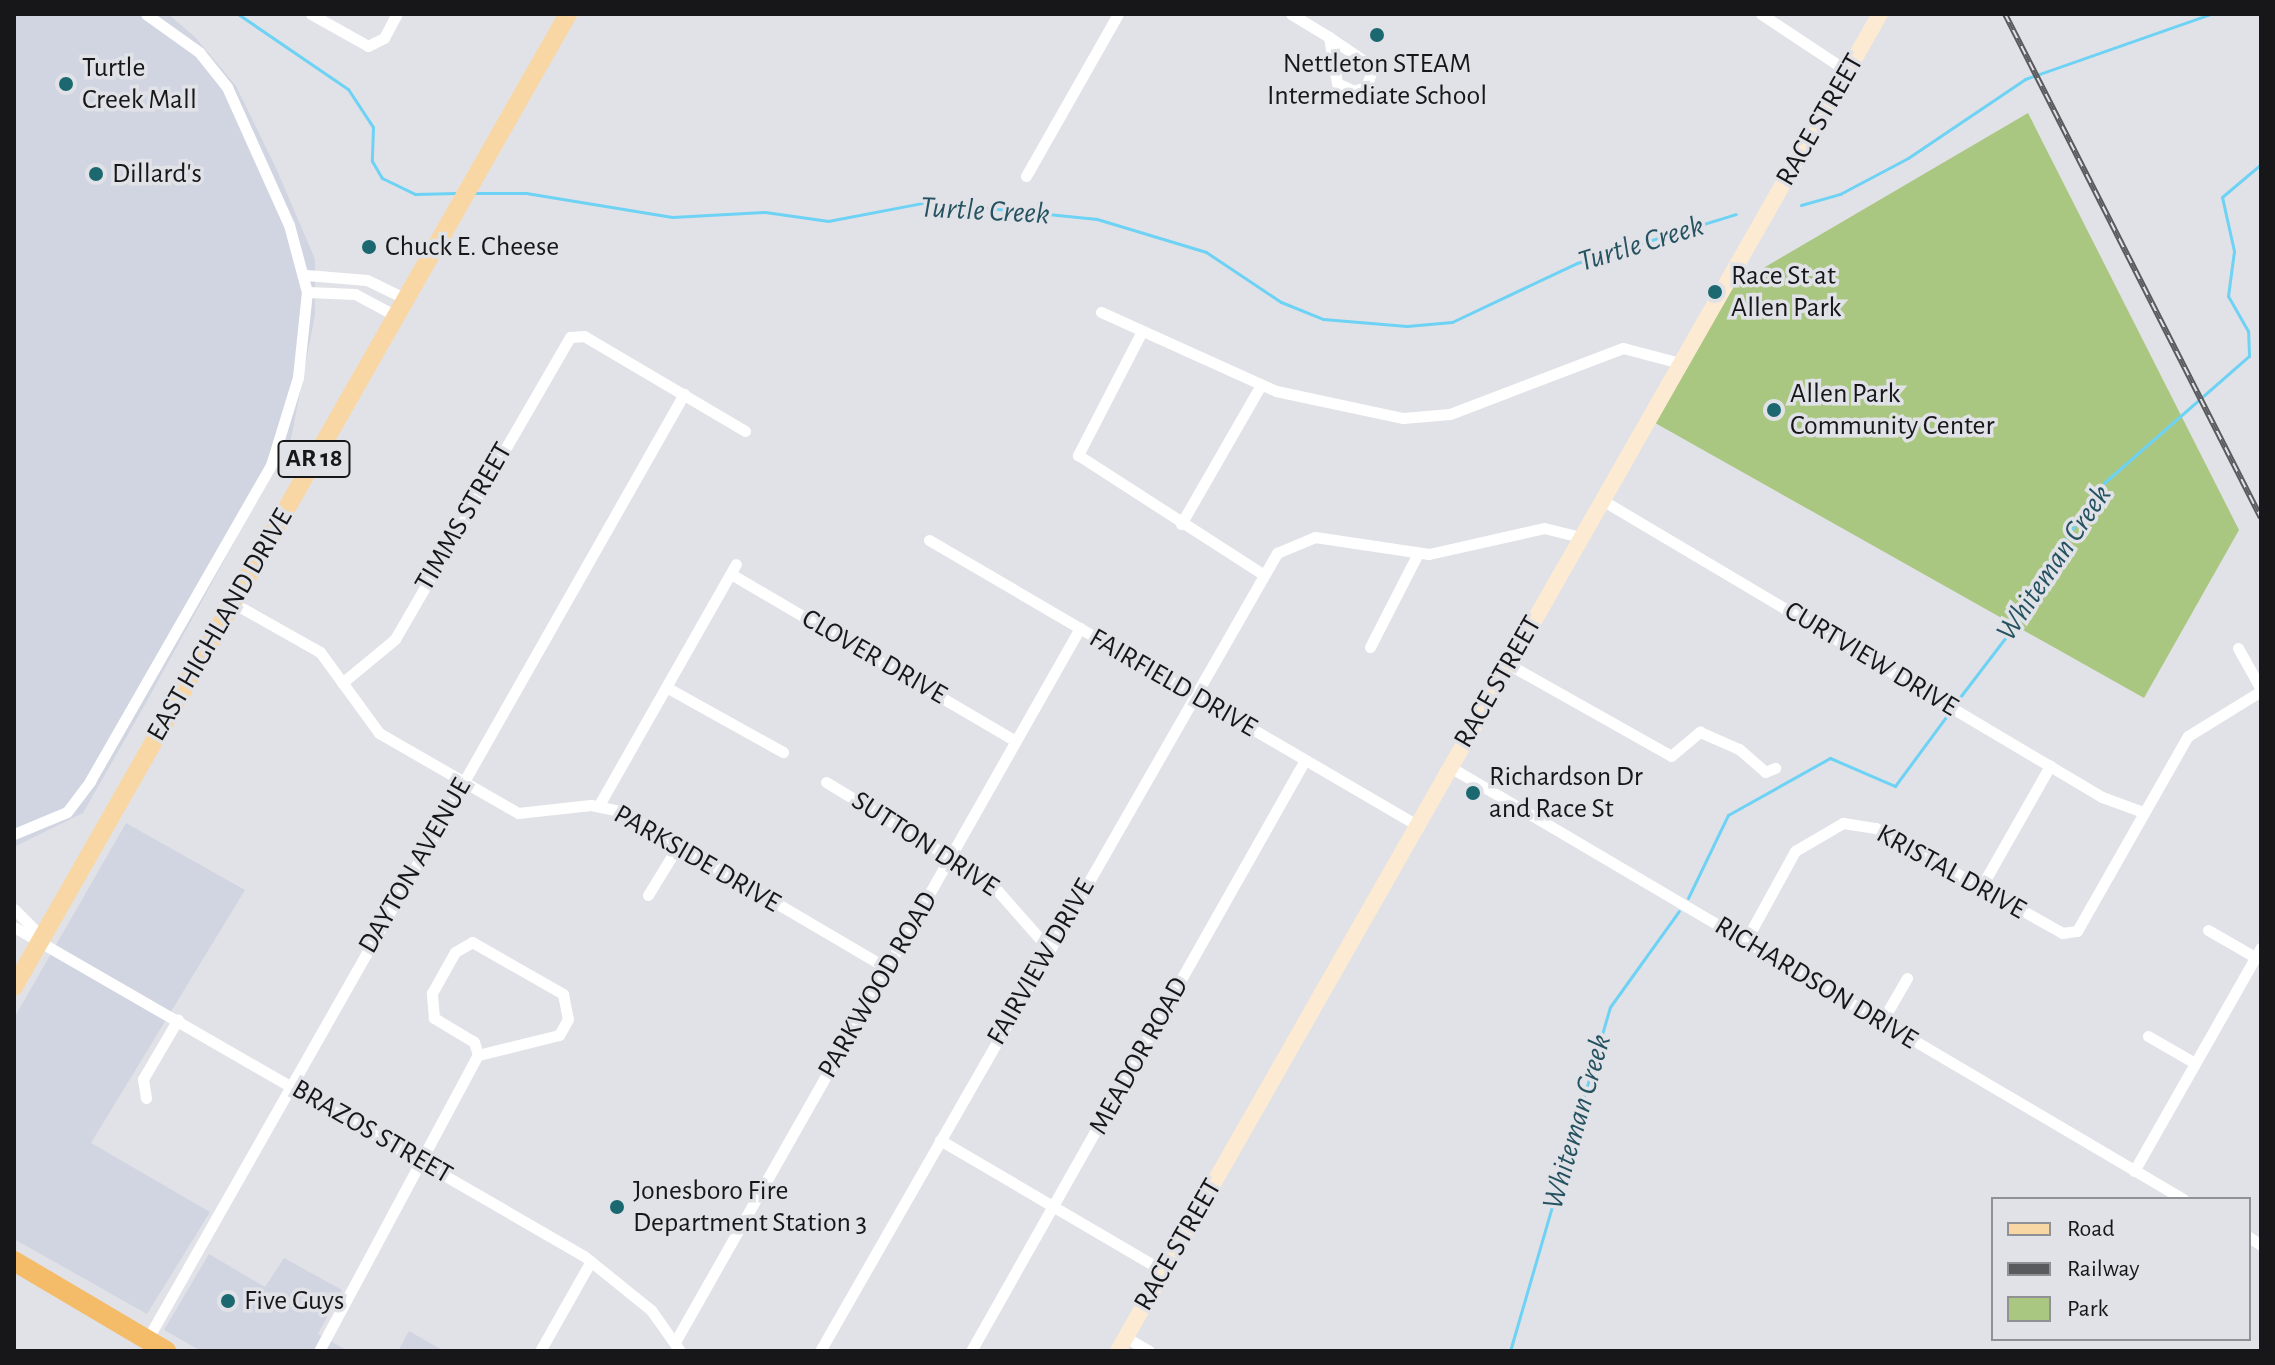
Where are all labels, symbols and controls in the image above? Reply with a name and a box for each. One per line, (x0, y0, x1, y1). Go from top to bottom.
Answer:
marker: Nettleton STEAM Intermediate School (1368, 26, 1386, 44)
place label: Nettleton STEAM Intermediate School (1267, 47, 1487, 113)
street label: RACE STREET (1769, 48, 1871, 192)
place label: Turtle Creek Mall (82, 51, 197, 117)
marker: Turtle Creek Mall (57, 75, 75, 93)
place label: Dillard's (112, 157, 202, 191)
marker: Dillard's (87, 165, 105, 183)
water label: Turtle Creek (919, 190, 1051, 232)
water label: Turtle Creek (1574, 208, 1708, 280)
place label: Chuck E. Cheese (385, 230, 559, 264)
marker: Chuck E. Cheese (360, 238, 378, 256)
place label: Race St at Allen Park (1731, 259, 1841, 325)
marker: Race St at Allen Park (1706, 283, 1724, 301)
place label: Allen Park Community Center (1790, 377, 1995, 443)
marker: Allen Park Community Center (1765, 401, 1783, 419)
road number: AR 18 (276, 437, 352, 481)
street label: TIMMS STREET (408, 437, 520, 597)
water label: Whiteman Creek (1989, 478, 2119, 648)
street label: EAST HIGHLAND DRIVE (140, 503, 300, 747)
street label: CURTVIEW DRIVE (1778, 594, 1964, 724)
street label: CLOVER DRIVE (795, 602, 953, 712)
street label: RACE STREET (1447, 610, 1549, 754)
street label: FAIRFIELD DRIVE (1083, 621, 1263, 745)
place label: Richardson Dr and Race St (1489, 760, 1643, 826)
street label: DAYTON AVENUE (351, 773, 479, 959)
street label: SUTTON DRIVE (845, 784, 1005, 904)
marker: Richardson Dr and Race St (1464, 784, 1482, 802)
street label: PARKSIDE DRIVE (608, 798, 786, 920)
street label: KRISTAL DRIVE (1870, 817, 2032, 927)
street label: FAIRVIEW DRIVE (980, 873, 1102, 1051)
street label: PARKWOOD ROAD (811, 886, 945, 1084)
street label: RICHARDSON DRIVE (1708, 909, 1924, 1057)
street label: MEADOR ROAD (1082, 971, 1196, 1141)
water label: Whiteman Creek (1535, 1030, 1619, 1214)
street label: BRAZOS STREET (286, 1072, 458, 1192)
street label: RACE STREET (1127, 1173, 1229, 1317)
place label: Jonesboro Fire Department Station 3 (633, 1174, 867, 1240)
legend (1991, 1197, 2251, 1341)
marker: Jonesboro Fire Department Station 3 (608, 1198, 626, 1216)
text: Road (2067, 1217, 2115, 1241)
text: Railway (2067, 1257, 2139, 1281)
place label: Five Guys (244, 1284, 344, 1318)
marker: Five Guys (219, 1292, 237, 1310)
text: Park (2067, 1297, 2108, 1321)

